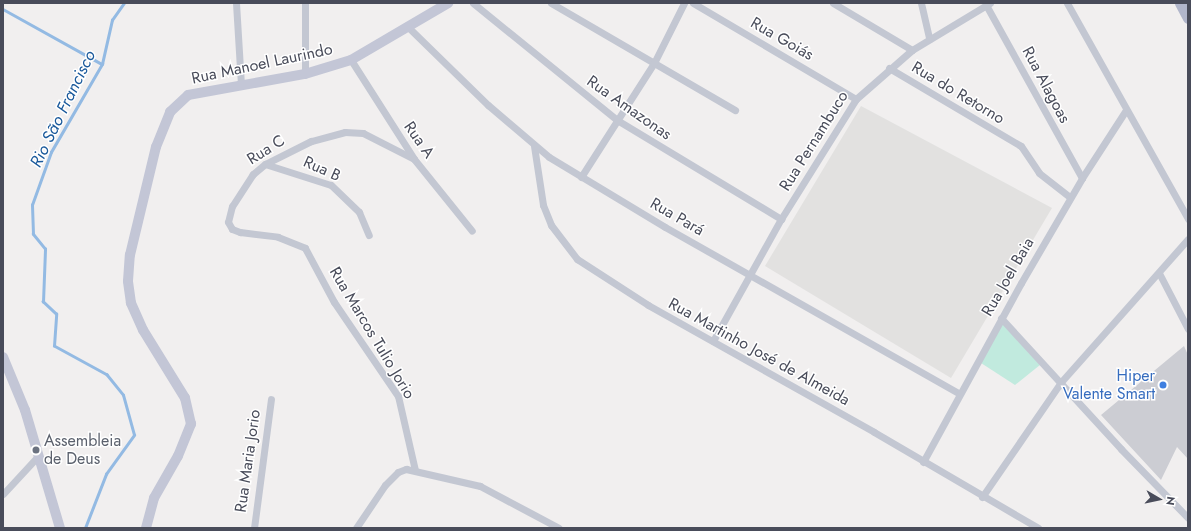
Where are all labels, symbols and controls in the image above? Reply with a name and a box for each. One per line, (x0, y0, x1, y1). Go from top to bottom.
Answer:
street label: Rua Goiás (747, 13, 817, 65)
street label: Rua Manoel Laurindo (190, 40, 334, 88)
street label: Rua Alagoas (1018, 44, 1074, 126)
water label: Rio São Francisco (26, 47, 100, 171)
street label: Rua do Retorno (908, 58, 1008, 128)
street label: Rua Amazonas (583, 72, 675, 144)
street label: Rua Pernambuco (776, 87, 852, 195)
street label: Rua A (400, 118, 438, 162)
street label: Rua C (244, 131, 288, 169)
street label: Rua B (300, 152, 344, 186)
street label: Rua Pará (647, 194, 707, 240)
street label: Rua Joel Baia (978, 234, 1038, 320)
street label: Rua Marcos Tulio Jorio (325, 264, 419, 402)
street label: Rua Martinho José de Almeida (665, 294, 853, 410)
place label: Hiper Valente Smart (1063, 366, 1155, 404)
marker: Hiper Valente Smart (1158, 380, 1168, 390)
street label: Rua Maria Jorio (231, 408, 265, 514)
place label: Assembleia de Deus (44, 431, 121, 469)
marker: Assembleia de Deus (31, 445, 41, 455)
north arrow (1139, 479, 1179, 519)
text: N (1162, 495, 1179, 506)

